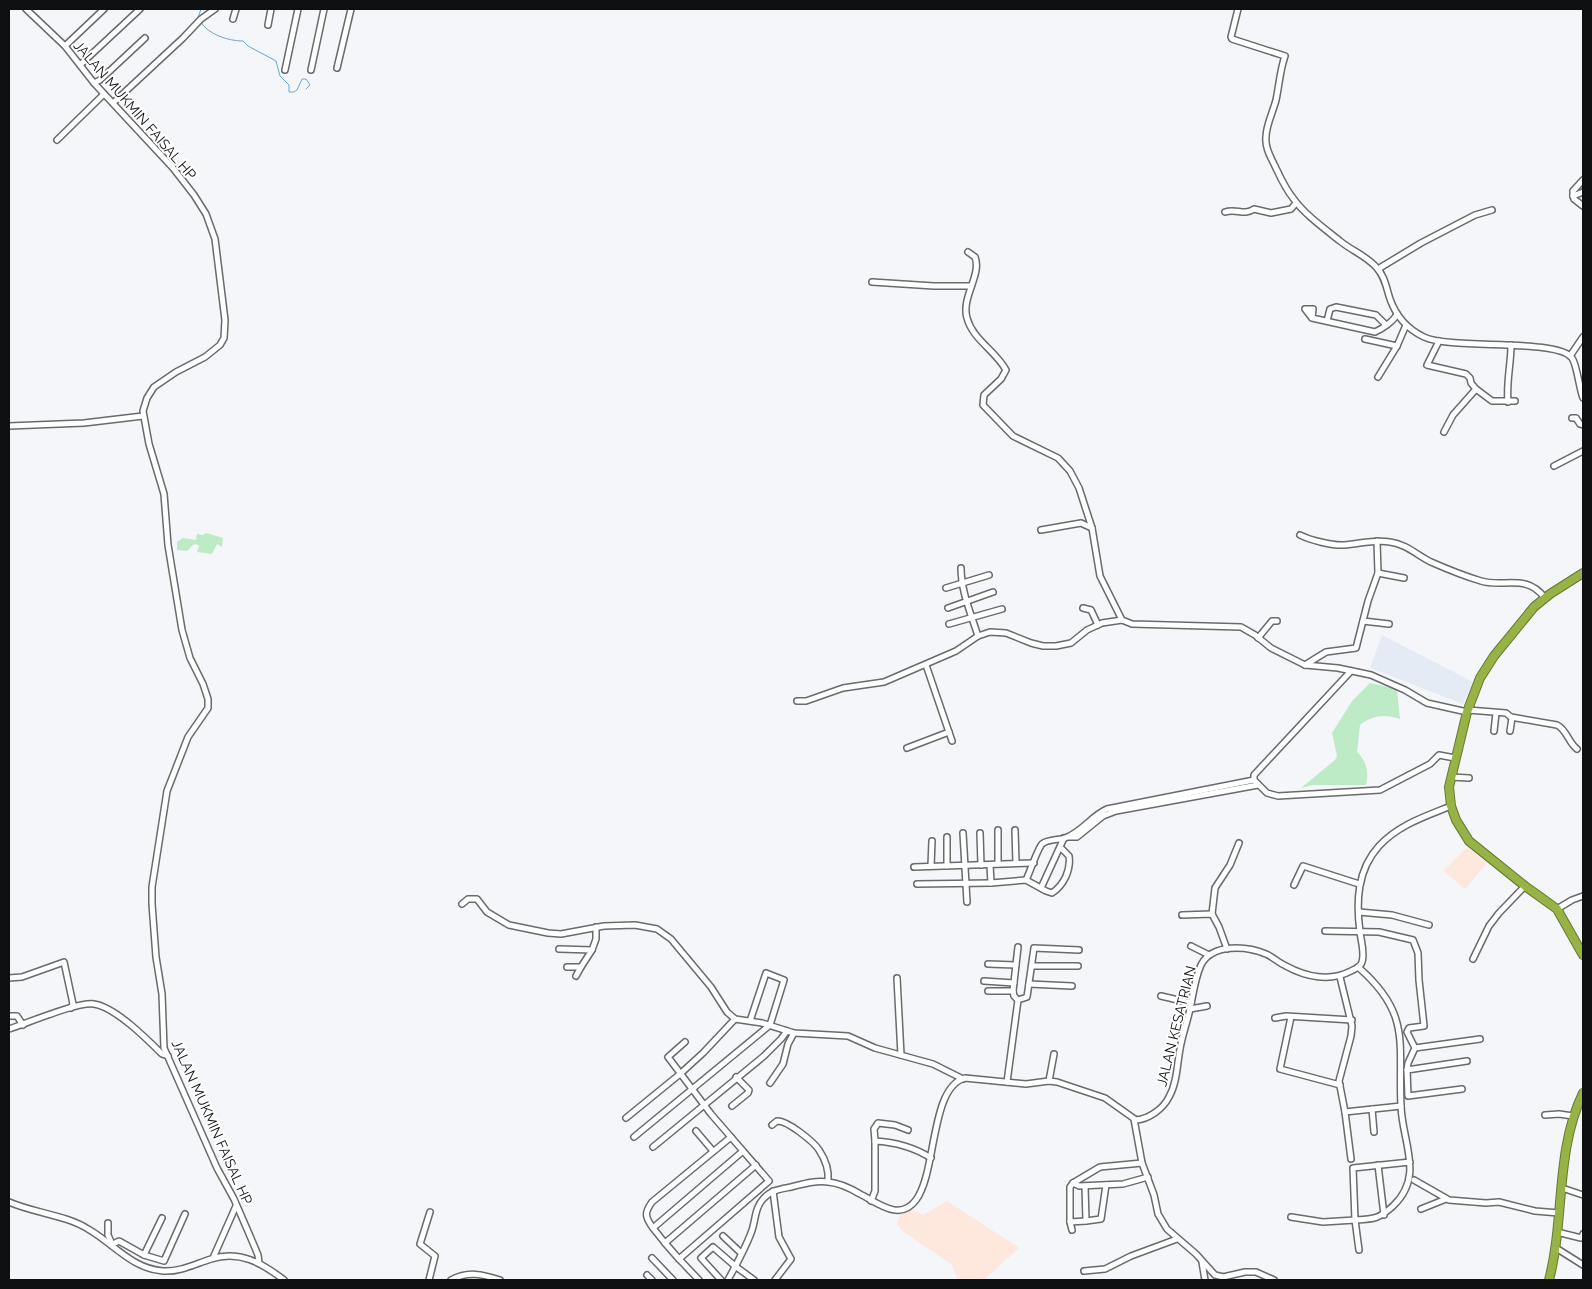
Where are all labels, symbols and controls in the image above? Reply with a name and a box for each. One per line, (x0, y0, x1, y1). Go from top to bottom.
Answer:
street label: JALAN MUKMIN FAISAL HP (70, 37, 200, 183)
street label: JALAN KESATRIAN (1153, 964, 1199, 1088)
street label: JALAN MUKMIN FAISAL HP (168, 1037, 256, 1207)

